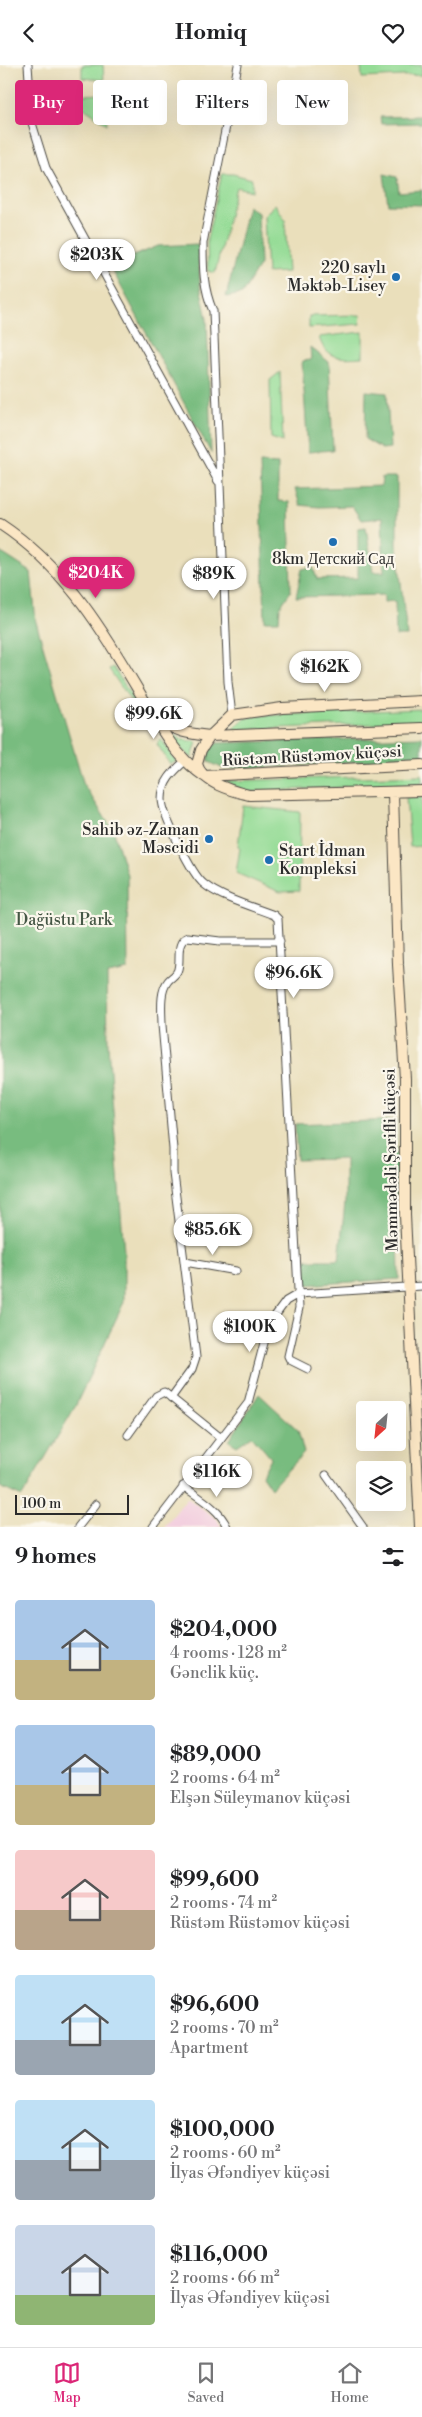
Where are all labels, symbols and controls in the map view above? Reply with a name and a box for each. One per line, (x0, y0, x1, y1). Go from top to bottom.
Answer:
icon: back (15, 19, 43, 47)
text: Homiq (175, 19, 247, 46)
icon: heart (379, 19, 407, 47)
chip: Buy (15, 80, 83, 125)
chip: Rent (93, 80, 167, 125)
chip: Filters (177, 80, 267, 125)
chip: New (277, 80, 348, 125)
pin: $203K (62, 239, 132, 281)
text: $203K (70, 245, 124, 265)
place label: 220 saylı Məktəb-Lisey (287, 258, 386, 296)
marker: 220 saylı Məktəb-Lisey (390, 271, 402, 283)
marker: 8km Детский Сад (327, 536, 339, 548)
place label: 8km Детский Сад (272, 549, 394, 569)
pin: $204K (61, 557, 131, 599)
pin: $89K (184, 557, 244, 600)
text: $204K (69, 563, 123, 583)
text: $89K (193, 564, 235, 584)
pin: $162K (290, 651, 360, 693)
text: $162K (300, 657, 350, 677)
pin: $99.6K (113, 697, 195, 740)
text: $99.6K (125, 704, 183, 724)
street label: Rüstəm Rüstəmov küçəsi (222, 741, 402, 771)
place label: Sahib əz-Zaman Məscidi (82, 820, 199, 858)
marker: Sahib əz-Zaman Məscidi (203, 833, 215, 845)
place label: Start İdman Kompleksi (279, 839, 366, 879)
marker: Start İdman Kompleksi (263, 854, 275, 866)
park label: Dağüstu Park (16, 910, 114, 930)
pin: $96.6K (253, 957, 335, 999)
text: $96.6K (265, 963, 323, 983)
street label: Məmmədəli Şərifli küçəsi (379, 1068, 403, 1252)
pin: $85.6K (172, 1213, 254, 1256)
text: $85.6K (184, 1220, 242, 1240)
pin: $100K (215, 1311, 285, 1353)
text: $100K (224, 1317, 276, 1337)
north arrow (356, 1401, 406, 1451)
map controls (356, 1401, 406, 1511)
pin: $116K (182, 1455, 252, 1498)
button: layers (356, 1461, 406, 1511)
text: $116K (193, 1462, 241, 1482)
scale bar (15, 1492, 129, 1515)
text: 100 m (22, 1495, 61, 1513)
icon: filters (379, 1543, 407, 1571)
text: 9 homes (15, 1544, 96, 1570)
text: $204,000 (170, 1617, 277, 1643)
icon: home (55, 1620, 115, 1680)
text: 4 rooms · 128 m² (170, 1643, 287, 1663)
text: Gənclik küç. (170, 1663, 259, 1683)
text: $89,000 (170, 1742, 261, 1768)
icon: home (55, 1745, 115, 1805)
text: 2 rooms · 64 m² (170, 1768, 280, 1788)
text: Elşən Süleymanov küçəsi (170, 1788, 351, 1808)
text: $99,600 (170, 1867, 259, 1893)
icon: home (55, 1870, 115, 1930)
text: 2 rooms · 74 m² (170, 1893, 277, 1913)
text: Rüstəm Rüstəmov küçəsi (170, 1913, 350, 1933)
text: $96,600 (170, 1992, 259, 2018)
icon: home (55, 1995, 115, 2055)
text: 2 rooms · 70 m² (170, 2018, 279, 2038)
text: Apartment (170, 2038, 249, 2058)
text: $100,000 (170, 2117, 275, 2143)
icon: home (55, 2120, 115, 2180)
text: 2 rooms · 60 m² (170, 2143, 281, 2163)
text: İlyas Əfəndiyev küçəsi (170, 2163, 330, 2183)
text: $116,000 (170, 2242, 268, 2268)
icon: home (55, 2245, 115, 2305)
text: 2 rooms · 66 m² (170, 2268, 280, 2288)
text: İlyas Əfəndiyev küçəsi (170, 2288, 330, 2308)
tab: Map (53, 2359, 81, 2407)
tab: Saved (187, 2359, 224, 2407)
tab: Home (330, 2359, 369, 2407)

